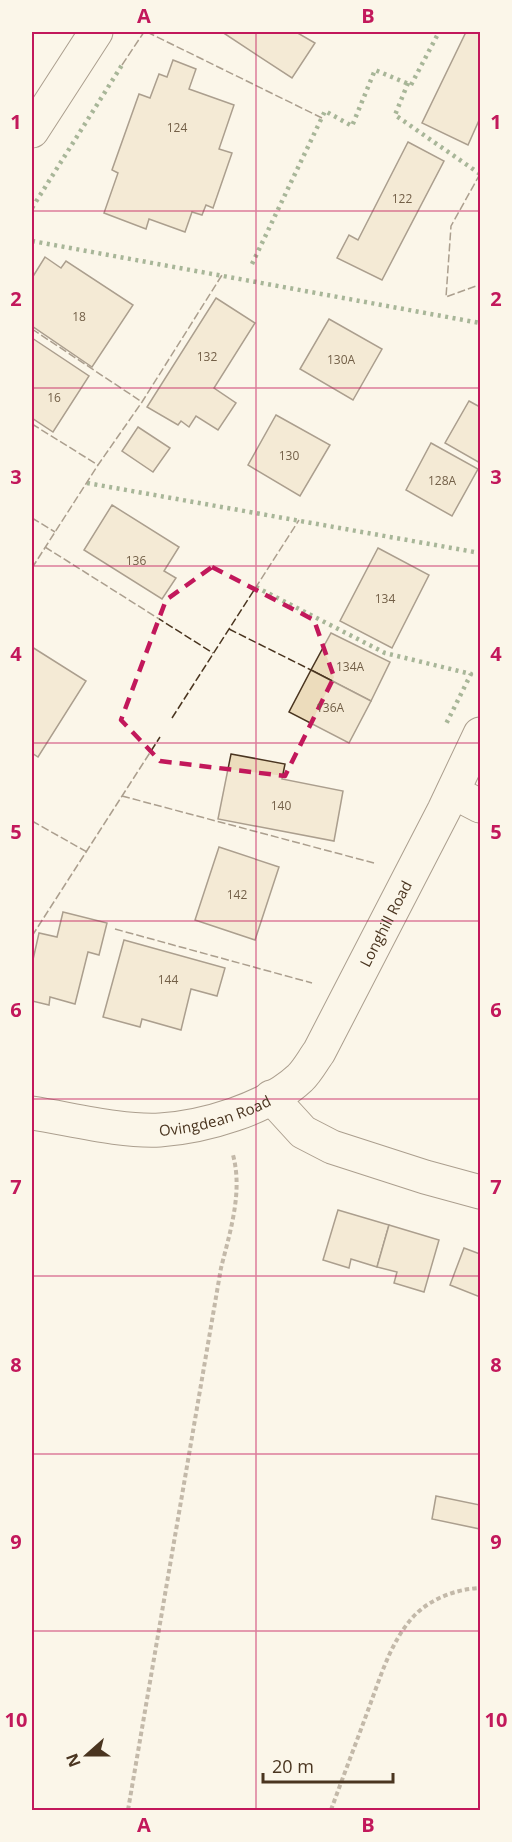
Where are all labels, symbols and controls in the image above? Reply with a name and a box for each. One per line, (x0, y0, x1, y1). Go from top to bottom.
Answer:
text: A (137, 2, 151, 29)
text: B (361, 2, 375, 29)
text: 1 (10, 108, 22, 135)
text: 1 (490, 108, 502, 135)
house number: 124 (167, 119, 187, 136)
house number: 122 (392, 190, 412, 207)
text: 2 (10, 285, 22, 312)
text: 2 (490, 285, 502, 312)
house number: 18 (72, 308, 86, 325)
house number: 132 (197, 348, 217, 365)
house number: 130A (327, 351, 355, 368)
house number: 16 (47, 389, 61, 406)
house number: 130 (279, 447, 299, 464)
text: 3 (10, 463, 22, 490)
text: 3 (490, 463, 502, 490)
house number: 128A (428, 472, 456, 489)
house number: 136 (126, 552, 146, 569)
house number: 134 (375, 590, 395, 607)
text: 4 (10, 640, 22, 667)
text: 4 (490, 640, 502, 667)
house number: 134A (336, 658, 364, 675)
house number: 136A (316, 699, 344, 716)
house number: 140 (271, 797, 291, 814)
text: 5 (10, 818, 22, 845)
text: 5 (490, 818, 502, 845)
street label: Longhill Road (355, 877, 416, 970)
house number: 142 (227, 886, 247, 903)
house number: 144 (158, 971, 178, 988)
text: 6 (10, 996, 22, 1023)
text: 6 (490, 996, 502, 1023)
street label: Ovingdean Road (158, 1090, 274, 1140)
text: 7 (10, 1173, 22, 1200)
text: 7 (490, 1173, 502, 1200)
text: 8 (10, 1351, 22, 1378)
text: 8 (490, 1351, 502, 1378)
text: 9 (10, 1528, 22, 1555)
text: 9 (490, 1528, 502, 1555)
text: 10 (5, 1706, 27, 1733)
text: 10 (485, 1706, 507, 1733)
north arrow (57, 1725, 117, 1785)
scale bar (263, 1746, 394, 1784)
text: N (60, 1750, 86, 1770)
text: 20 m (272, 1754, 314, 1778)
text: A (137, 1811, 151, 1838)
text: B (361, 1811, 375, 1838)

